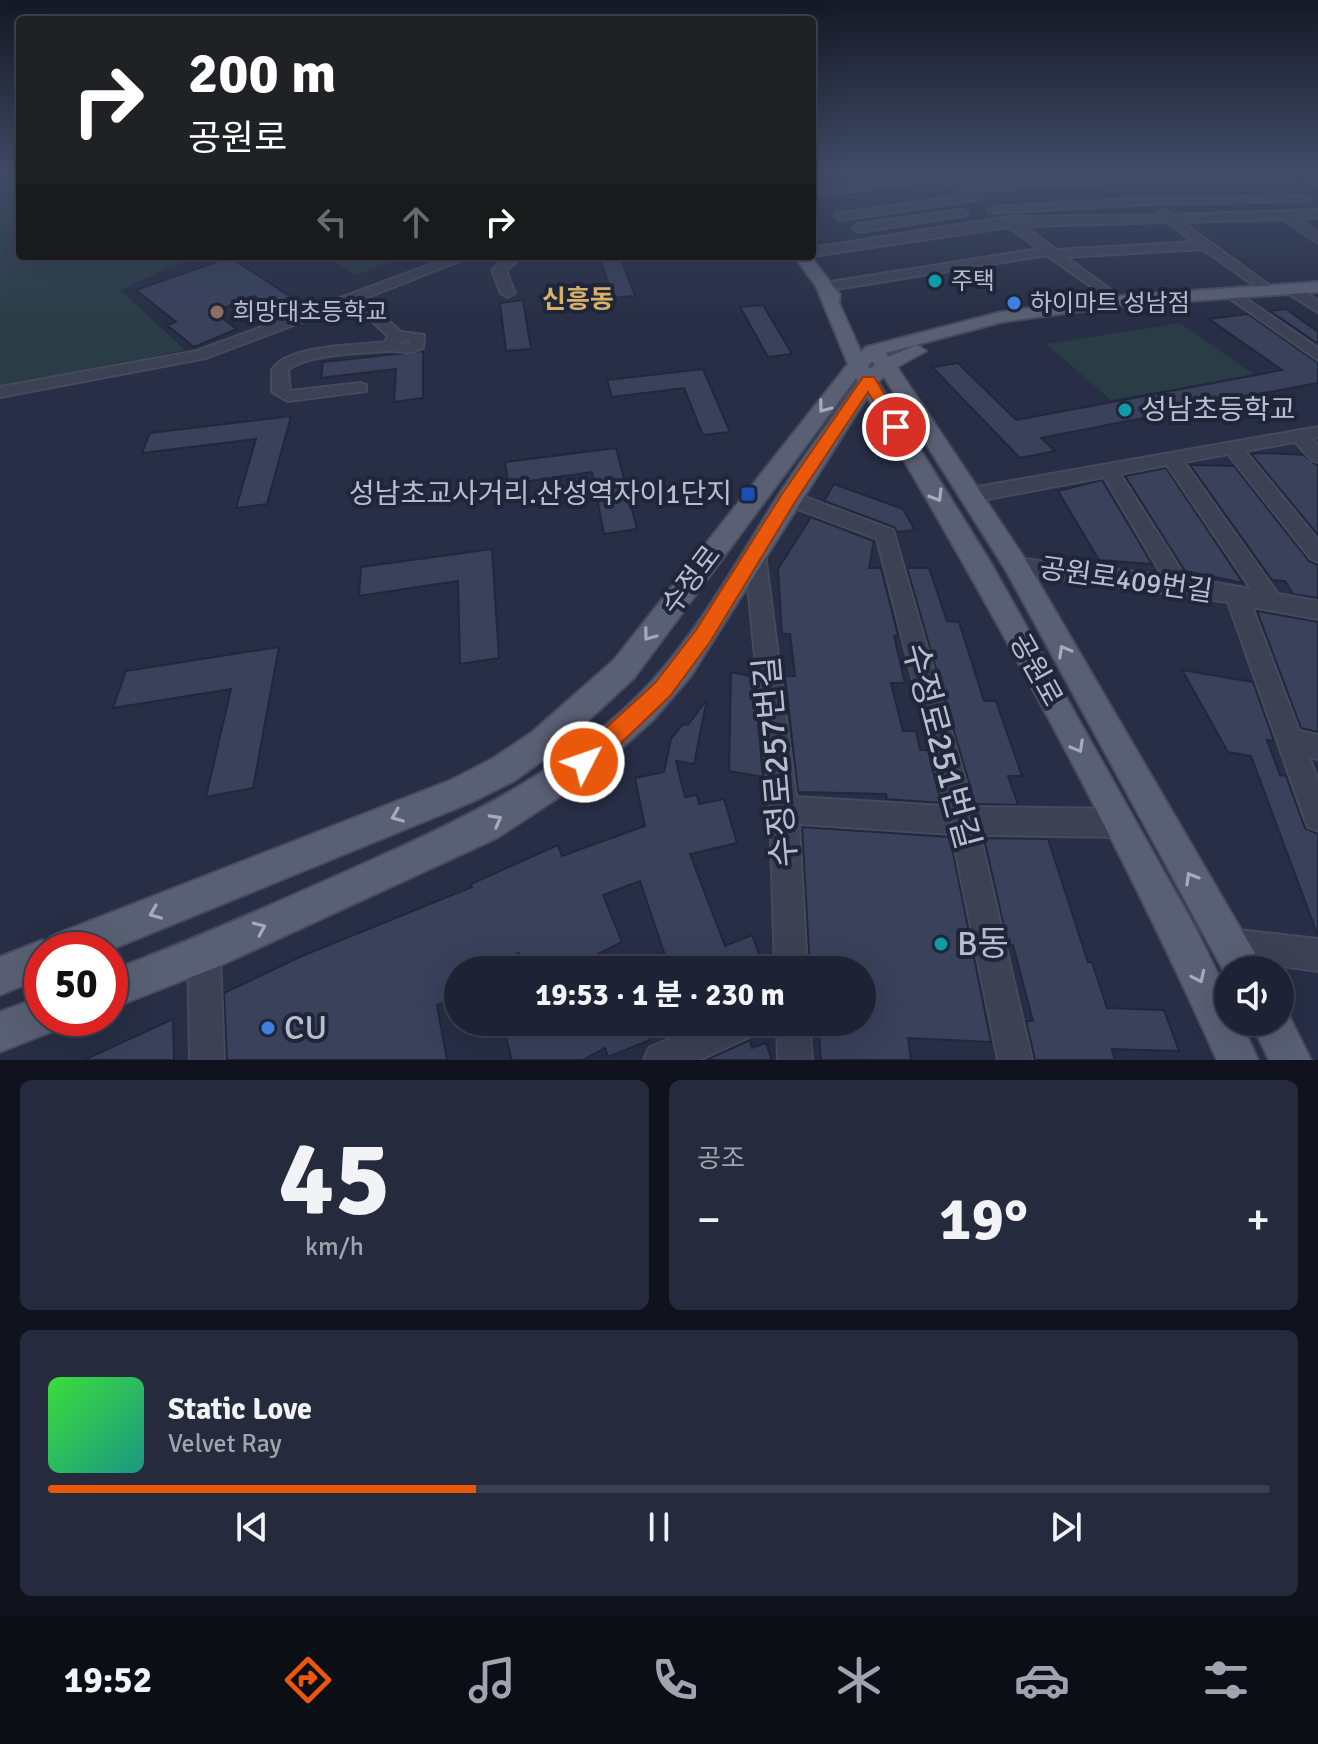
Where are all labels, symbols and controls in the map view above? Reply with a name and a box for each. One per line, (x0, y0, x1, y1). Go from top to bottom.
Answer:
text: 200 m (188, 39, 336, 108)
icon: right (56, 48, 160, 152)
text: 공원로 (188, 116, 287, 161)
icon: left (310, 200, 354, 244)
icon: ahead (394, 200, 438, 244)
icon: right (478, 200, 522, 244)
place label: 주택 (951, 266, 995, 296)
marker: 주택 (926, 272, 944, 290)
district label: 신흥동 (542, 284, 614, 316)
place label: 하이마트 성남점 (1030, 288, 1190, 318)
marker: 하이마트 성남점 (1005, 294, 1023, 312)
place label: 희망대초등학교 (233, 297, 388, 327)
marker: 희망대초등학교 (208, 303, 226, 321)
pin (862, 393, 930, 461)
place label: 성남초등학교 (1141, 393, 1296, 427)
one-way arrow (819, 398, 833, 413)
marker: 성남초등학교 (1116, 401, 1134, 419)
icon: arrive (874, 405, 918, 449)
place label: 성남초교사거리.산성역자이1단지 (349, 477, 732, 511)
marker: 성남초교사거리.산성역자이1단지 (739, 485, 757, 503)
one-way arrow (927, 487, 943, 502)
street label: 수정로 (654, 539, 728, 621)
street label: 공원로409번길 (1037, 551, 1215, 609)
one-way arrow (644, 627, 658, 641)
street label: 공원로 (1002, 628, 1070, 712)
street label: 수정로251번길 (893, 638, 989, 854)
one-way arrow (1058, 645, 1074, 660)
street label: 수정로257번길 (746, 655, 806, 869)
position arrow (542, 720, 626, 804)
one-way arrow (1068, 738, 1084, 752)
one-way arrow (391, 807, 405, 823)
one-way arrow (487, 814, 502, 830)
one-way arrow (1185, 872, 1201, 887)
one-way arrow (149, 903, 163, 920)
one-way arrow (252, 922, 266, 938)
place label: B동 (957, 923, 1009, 965)
speed limit sign: 50 (24, 932, 128, 1036)
marker: B동 (932, 935, 950, 953)
map controls (1214, 956, 1294, 1036)
button: sound (1214, 956, 1294, 1036)
one-way arrow (1189, 968, 1205, 983)
text: 19:53 · 1 분 · 230 m (535, 977, 785, 1014)
place label: CU (284, 1007, 327, 1049)
marker: CU (259, 1019, 277, 1037)
text: 45 (278, 1115, 391, 1243)
text: 공조 (697, 1143, 745, 1175)
text: 19° (939, 1183, 1028, 1257)
text: − (697, 1193, 721, 1247)
text: + (1246, 1193, 1270, 1247)
text: km/h (305, 1231, 364, 1263)
text: Static Love (168, 1391, 312, 1428)
text: Velvet Ray (168, 1428, 282, 1460)
icon: previous (230, 1505, 274, 1549)
icon: pause (637, 1505, 681, 1549)
icon: next (1044, 1505, 1088, 1549)
icon: directions (280, 1652, 336, 1708)
icon: music (464, 1652, 520, 1708)
icon: phone (647, 1652, 703, 1708)
icon: climate (831, 1652, 887, 1708)
icon: car (1014, 1652, 1070, 1708)
icon: filters (1198, 1652, 1254, 1708)
text: 19:52 (64, 1658, 152, 1703)

